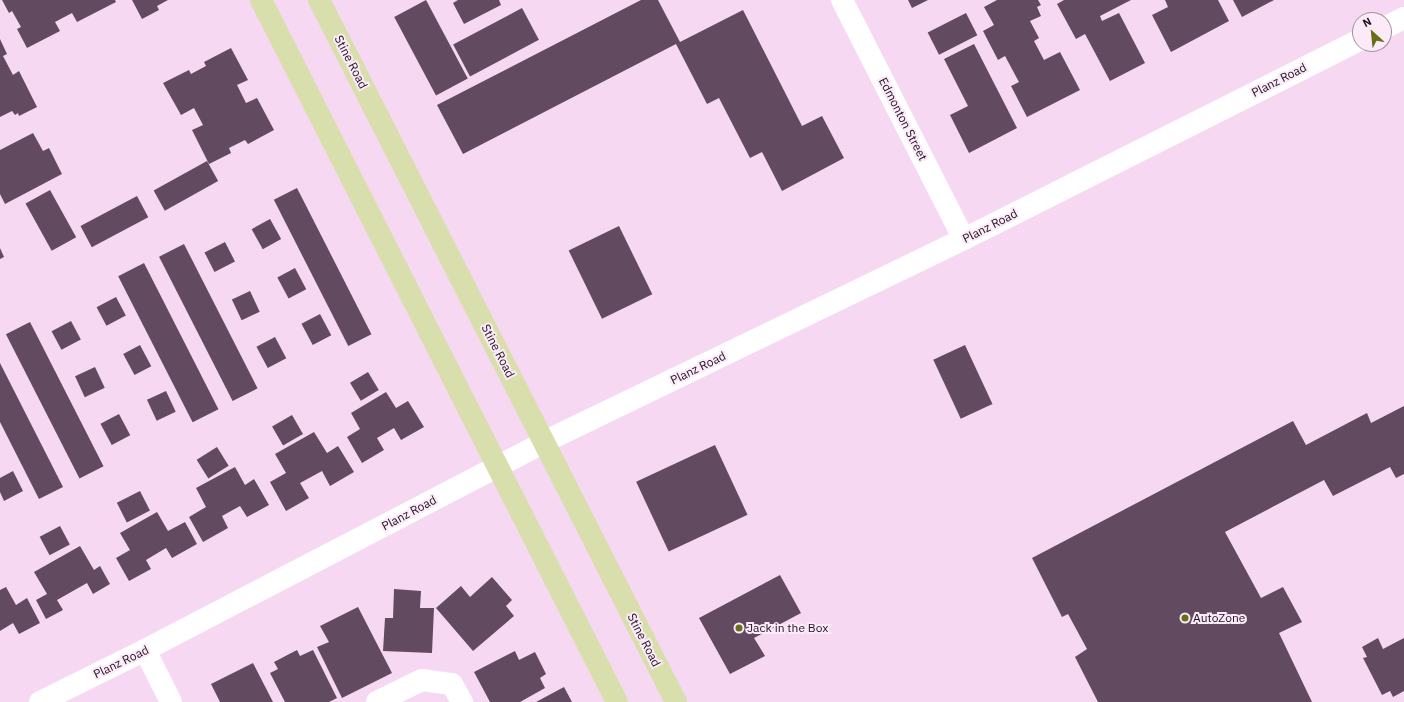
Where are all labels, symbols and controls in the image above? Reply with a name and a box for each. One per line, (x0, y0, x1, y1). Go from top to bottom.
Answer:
north arrow (1352, 12, 1392, 52)
text: N (1360, 14, 1374, 30)
street label: Stine Road (331, 33, 371, 91)
street label: Planz Road (1249, 60, 1309, 100)
street label: Edmonton Street (876, 75, 930, 163)
street label: Planz Road (960, 206, 1020, 246)
street label: Stine Road (478, 322, 518, 380)
street label: Planz Road (668, 348, 728, 388)
street label: Planz Road (379, 493, 439, 533)
street label: Stine Road (624, 611, 664, 669)
place label: AutoZone (1193, 611, 1245, 625)
marker: AutoZone (1180, 613, 1190, 623)
place label: Jack in the Box (747, 621, 828, 635)
marker: Jack in the Box (734, 623, 744, 633)
street label: Planz Road (91, 642, 151, 682)

